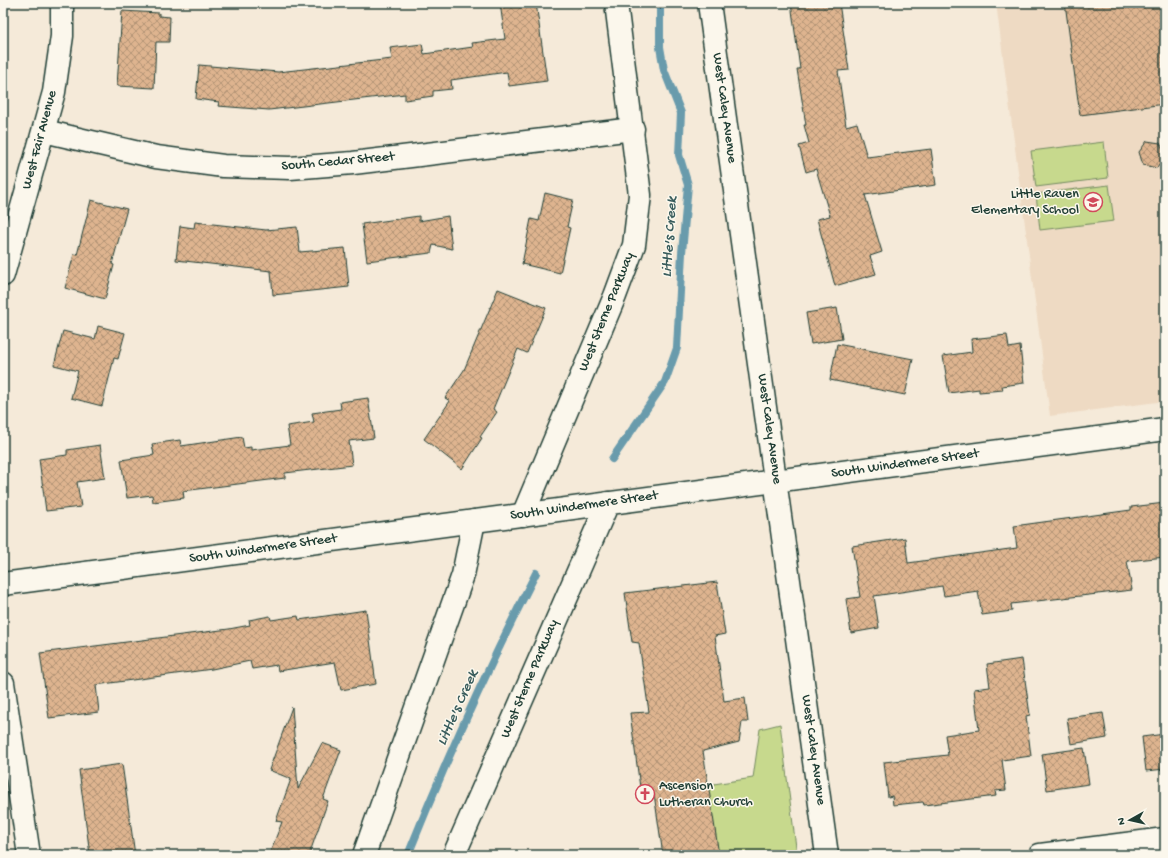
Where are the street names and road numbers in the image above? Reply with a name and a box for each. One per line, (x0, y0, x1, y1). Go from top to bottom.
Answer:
street label: West Caley Avenue (708, 52, 740, 165)
street label: West Fair Avenue (19, 88, 62, 191)
street label: South Cedar Street (281, 148, 396, 175)
street label: West Sterne Parkway (575, 250, 639, 374)
street label: West Caley Avenue (753, 373, 785, 486)
street label: South Windermere Street (830, 445, 981, 483)
street label: South Windermere Street (509, 487, 660, 525)
street label: South Windermere Street (188, 530, 339, 568)
street label: West Sterne Parkway (497, 617, 563, 741)
street label: West Caley Avenue (797, 694, 829, 807)

